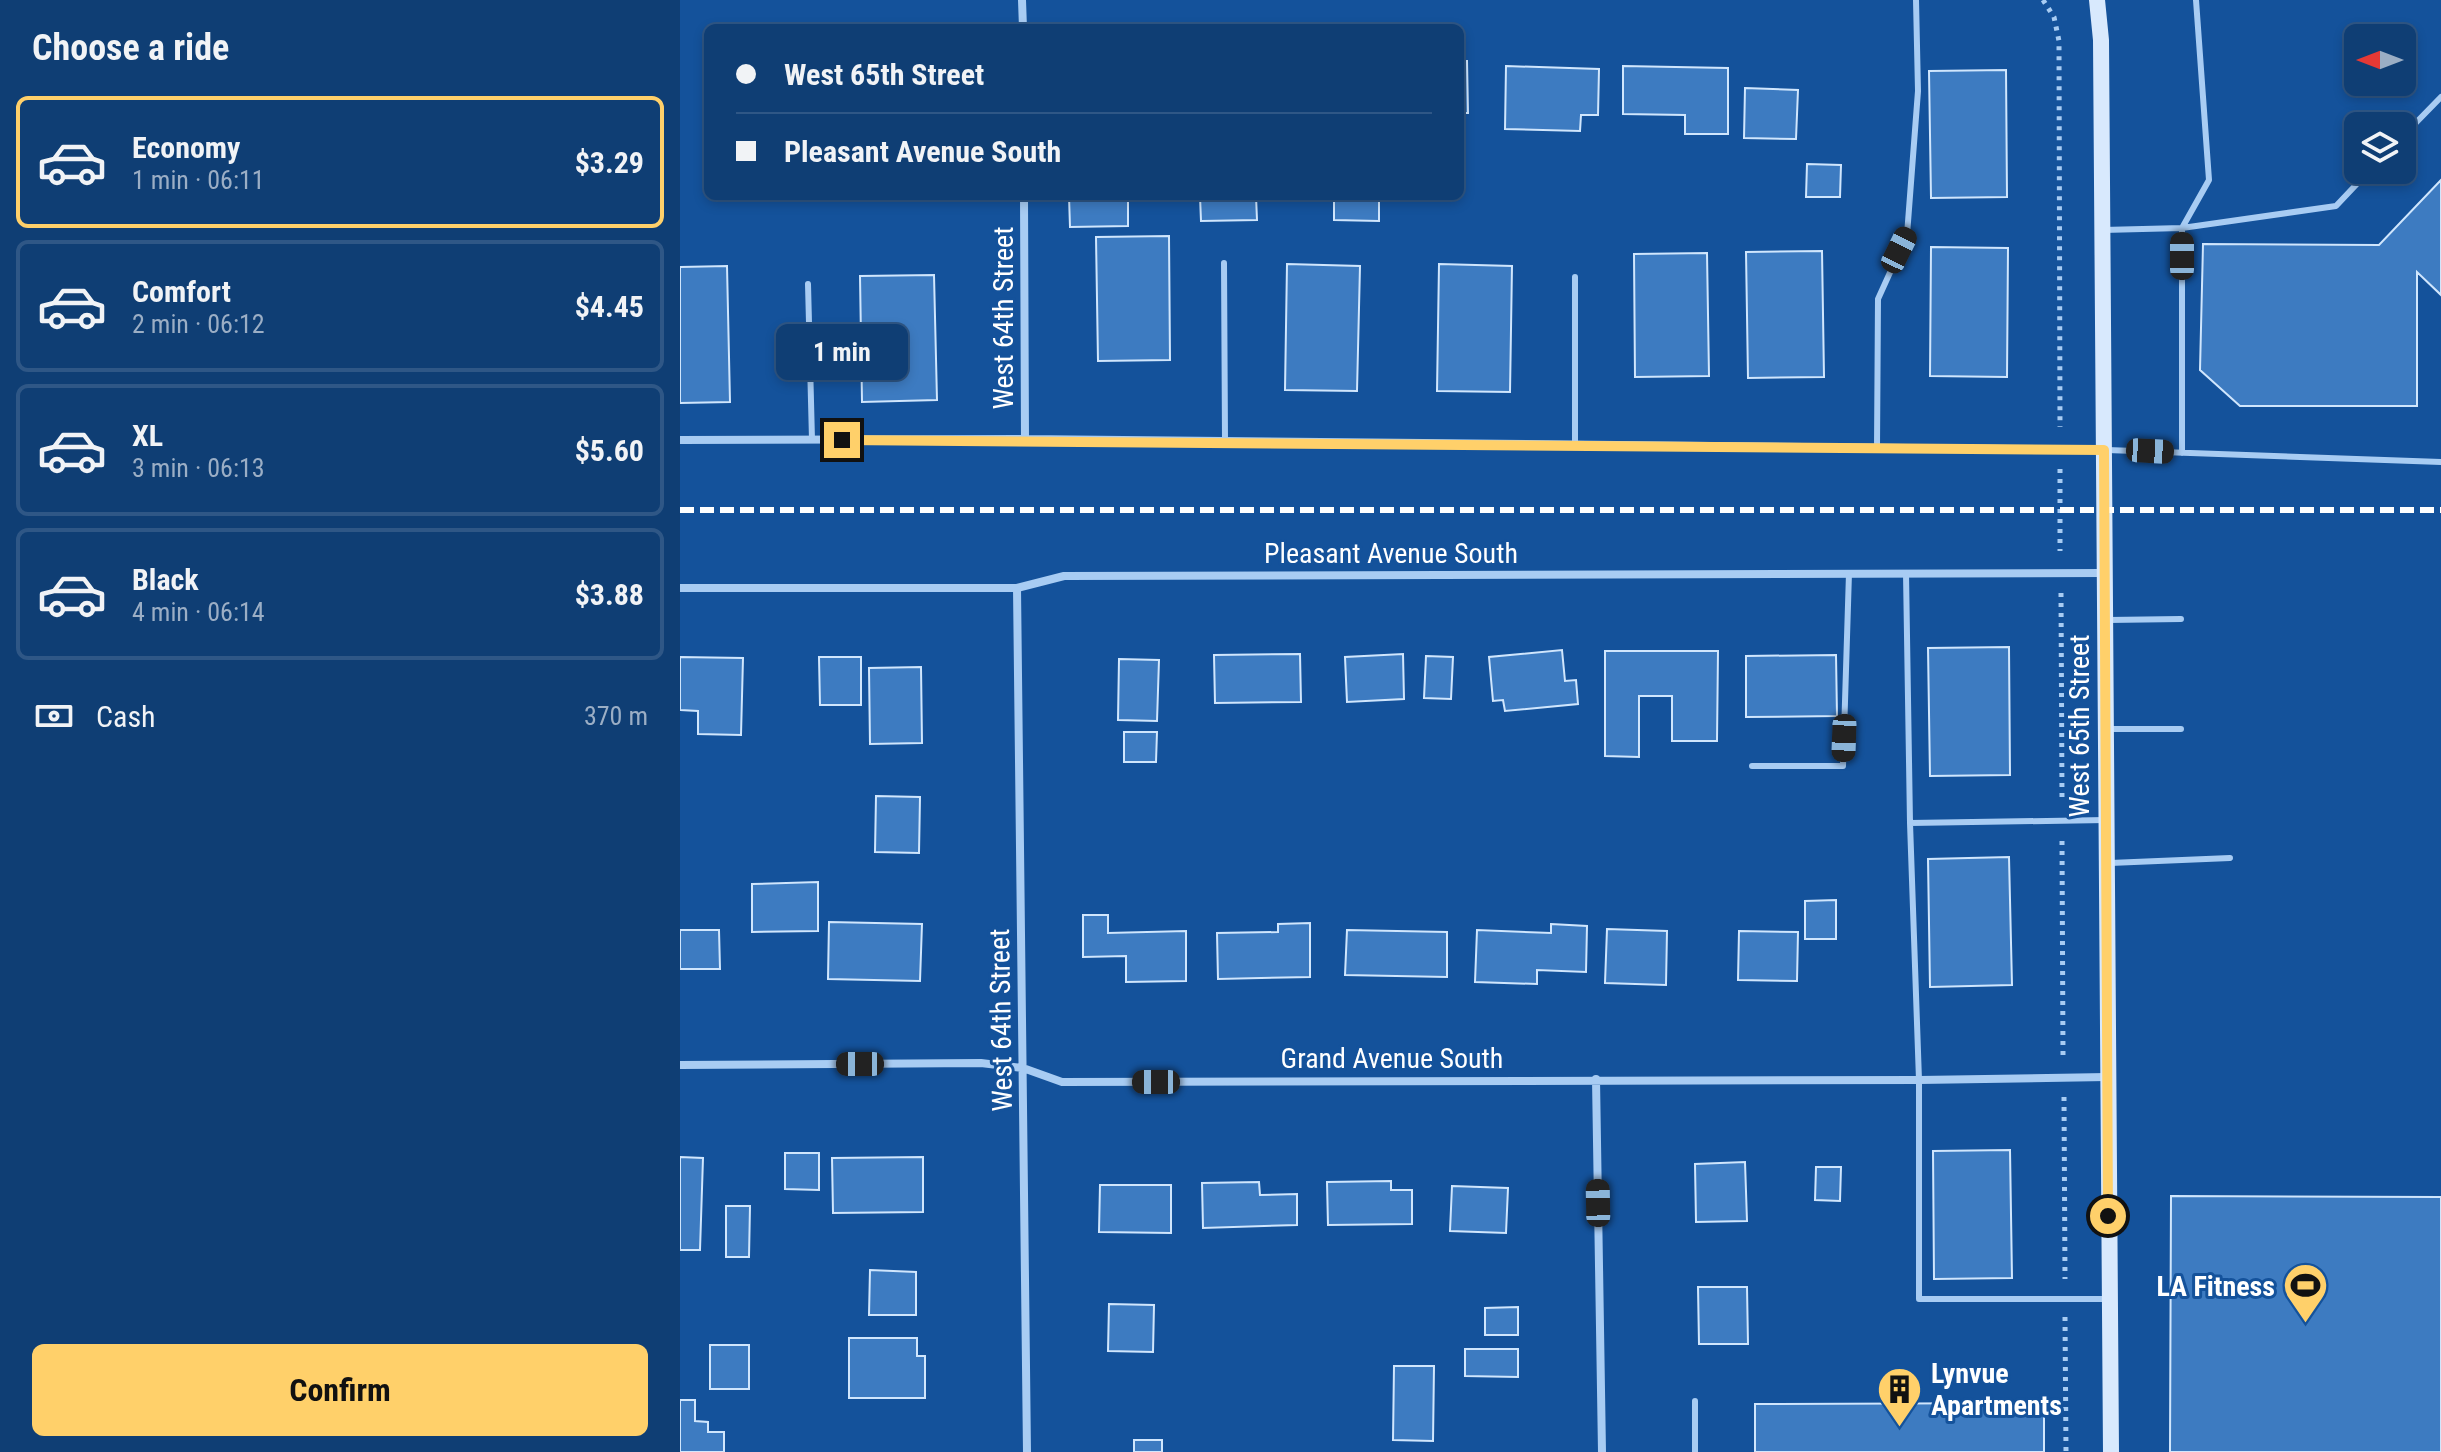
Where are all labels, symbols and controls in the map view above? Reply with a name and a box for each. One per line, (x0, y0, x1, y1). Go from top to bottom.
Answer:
north arrow (2344, 24, 2416, 96)
map controls (2344, 24, 2416, 184)
text: Choose a ride (32, 27, 229, 69)
text: West 65th Street (784, 57, 984, 92)
button: layers (2344, 112, 2416, 184)
icon: car (36, 126, 108, 198)
text: Economy (132, 130, 240, 165)
text: Pleasant Avenue South (784, 134, 1061, 169)
text: $3.29 (575, 145, 644, 180)
text: 1 min · 06:11 (132, 165, 265, 195)
car (1878, 223, 1920, 277)
street label: West 64th Street (987, 227, 1020, 410)
car (2170, 232, 2194, 280)
icon: car (36, 270, 108, 342)
text: Comfort (132, 274, 231, 309)
text: $4.45 (575, 289, 644, 324)
text: 2 min · 06:12 (132, 309, 265, 339)
callout: 1 min (776, 324, 908, 380)
text: 1 min (813, 337, 871, 367)
icon: car (36, 414, 108, 486)
text: XL (132, 418, 163, 453)
route end (824, 422, 860, 458)
text: $5.60 (575, 433, 644, 468)
car (2125, 438, 2175, 464)
text: 3 min · 06:13 (132, 453, 265, 483)
street label: Pleasant Avenue South (1264, 537, 1518, 570)
icon: car (36, 558, 108, 630)
text: Black (132, 562, 199, 597)
text: $3.88 (575, 577, 644, 612)
text: 4 min · 06:14 (132, 597, 265, 627)
street label: West 65th Street (2063, 635, 2096, 818)
icon: cash (32, 694, 76, 738)
text: Cash (96, 699, 156, 734)
text: 370 m (584, 701, 648, 731)
car (1831, 714, 1857, 762)
street label: West 64th Street (983, 928, 1019, 1112)
street label: Grand Avenue South (1281, 1042, 1503, 1075)
car (836, 1052, 884, 1076)
car (1132, 1070, 1180, 1094)
car (1586, 1179, 1610, 1227)
route start (2090, 1198, 2126, 1234)
sports icon: LA Fitness (2282, 1262, 2330, 1325)
place label: LA Fitness (2157, 1270, 2275, 1303)
button: Confirm (32, 1344, 648, 1436)
place label: Lynvue Apartments (1931, 1357, 2062, 1422)
building icon: Lynvue Apartments (1876, 1365, 1924, 1428)

